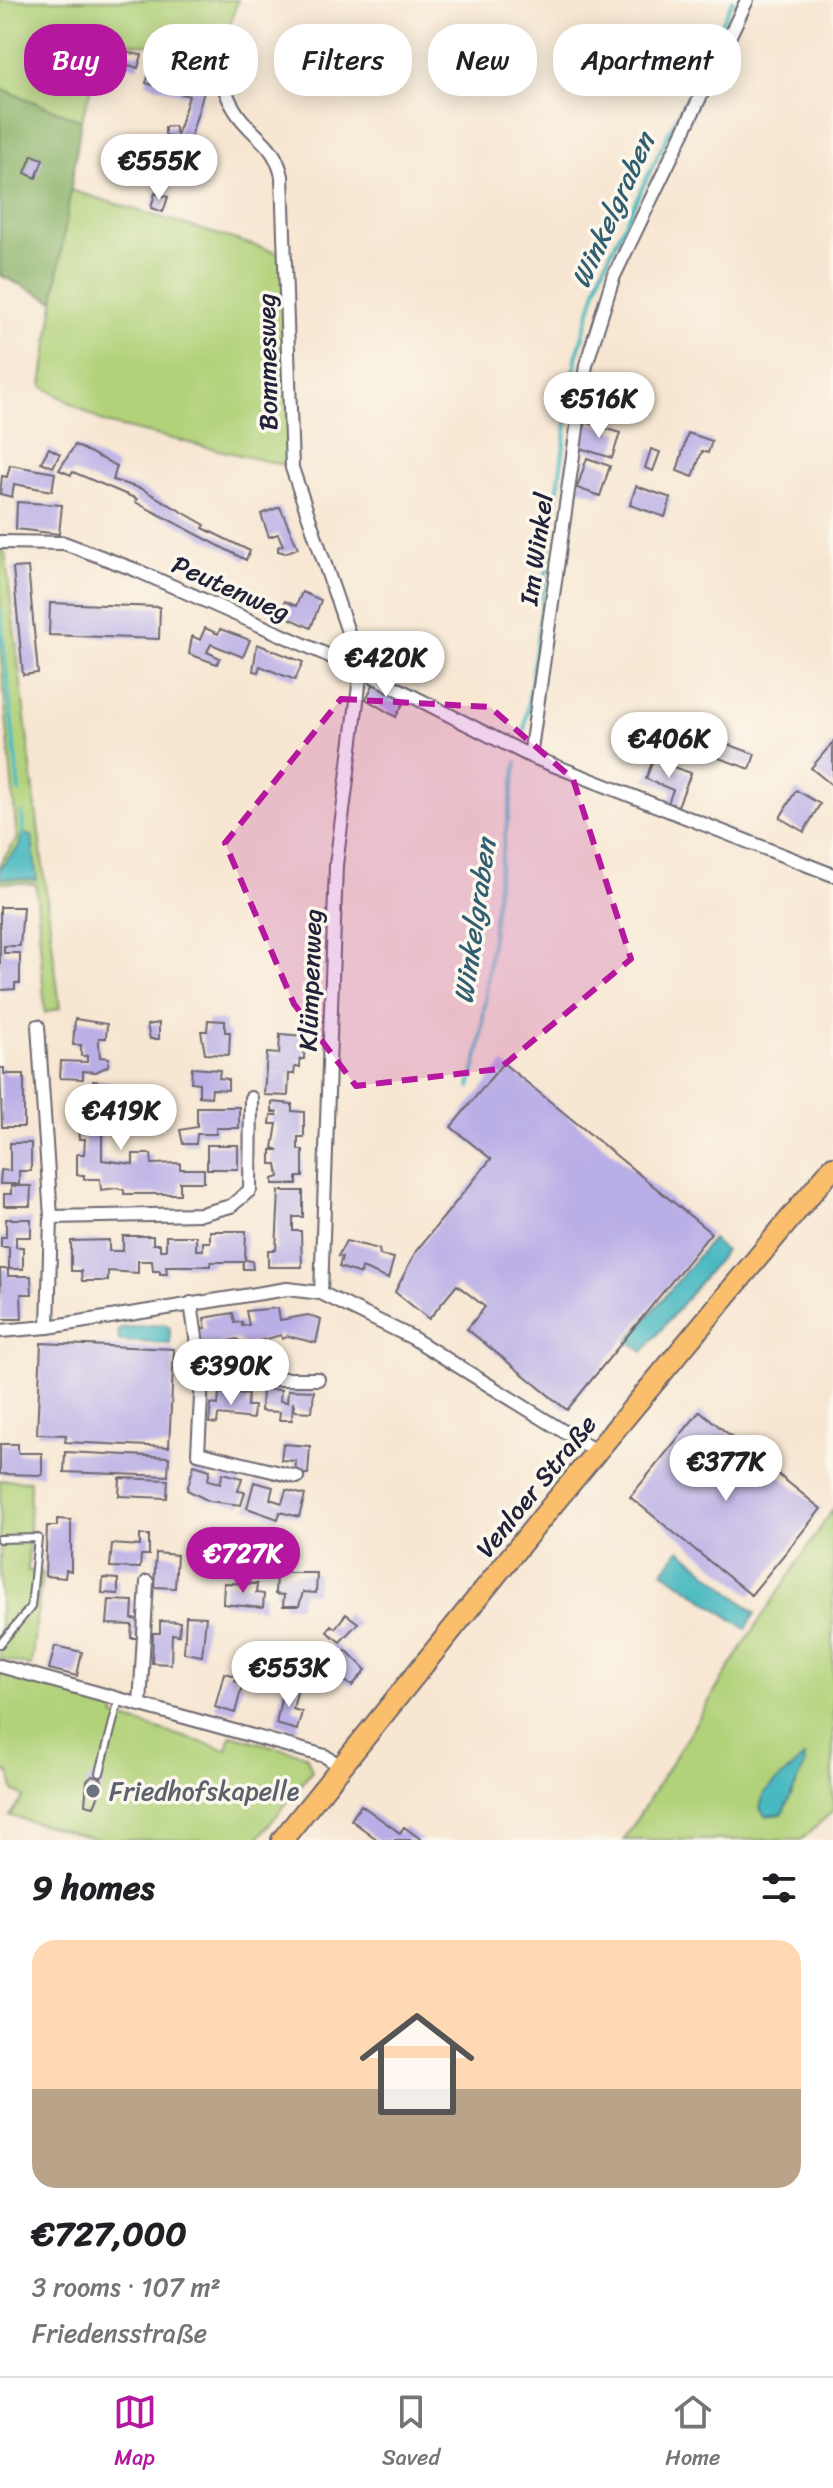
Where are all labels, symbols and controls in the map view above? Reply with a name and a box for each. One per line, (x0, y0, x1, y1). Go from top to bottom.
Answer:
chip: Buy (24, 24, 127, 96)
chip: Rent (143, 24, 258, 96)
chip: Filters (274, 24, 412, 96)
chip: New (428, 24, 537, 96)
chip: Apartment (553, 24, 741, 96)
water label: Winkelgraben (556, 122, 670, 296)
pin: €555K (103, 134, 215, 202)
text: €555K (119, 137, 199, 183)
street label: Bommesweg (243, 293, 291, 431)
pin: €516K (543, 372, 655, 440)
text: €516K (562, 375, 636, 421)
street label: Im Winkel (505, 489, 567, 609)
street label: Peutenweg (164, 541, 298, 635)
pin: €420K (330, 631, 442, 699)
text: €420K (346, 634, 426, 680)
pin: €406K (613, 712, 725, 780)
text: €406K (629, 715, 709, 761)
water label: Winkelgraben (439, 833, 511, 1007)
street label: Klümpenweg (285, 908, 335, 1052)
pin: €419K (65, 1084, 177, 1152)
text: €419K (83, 1087, 159, 1133)
pin: €390K (175, 1339, 287, 1407)
text: €390K (191, 1342, 271, 1388)
street label: Venloer Straße (463, 1404, 609, 1568)
pin: €377K (670, 1435, 782, 1503)
text: €377K (687, 1438, 765, 1484)
pin: €727K (187, 1527, 299, 1595)
text: €727K (204, 1530, 282, 1576)
pin: €553K (233, 1641, 345, 1709)
text: €553K (249, 1644, 329, 1690)
place label: Friedhofskapelle (109, 1768, 300, 1814)
marker: Friedhofskapelle (84, 1782, 102, 1800)
text: 9 homes (32, 1858, 154, 1918)
icon: filters (757, 1866, 801, 1910)
icon: home (345, 1992, 489, 2136)
text: €727,000 (32, 2204, 187, 2264)
text: 3 rooms · 107 m² (32, 2264, 221, 2310)
text: Friedensstraße (32, 2310, 207, 2356)
tab: Map (113, 2390, 157, 2477)
tab: Saved (382, 2390, 440, 2477)
tab: Home (665, 2390, 720, 2477)

